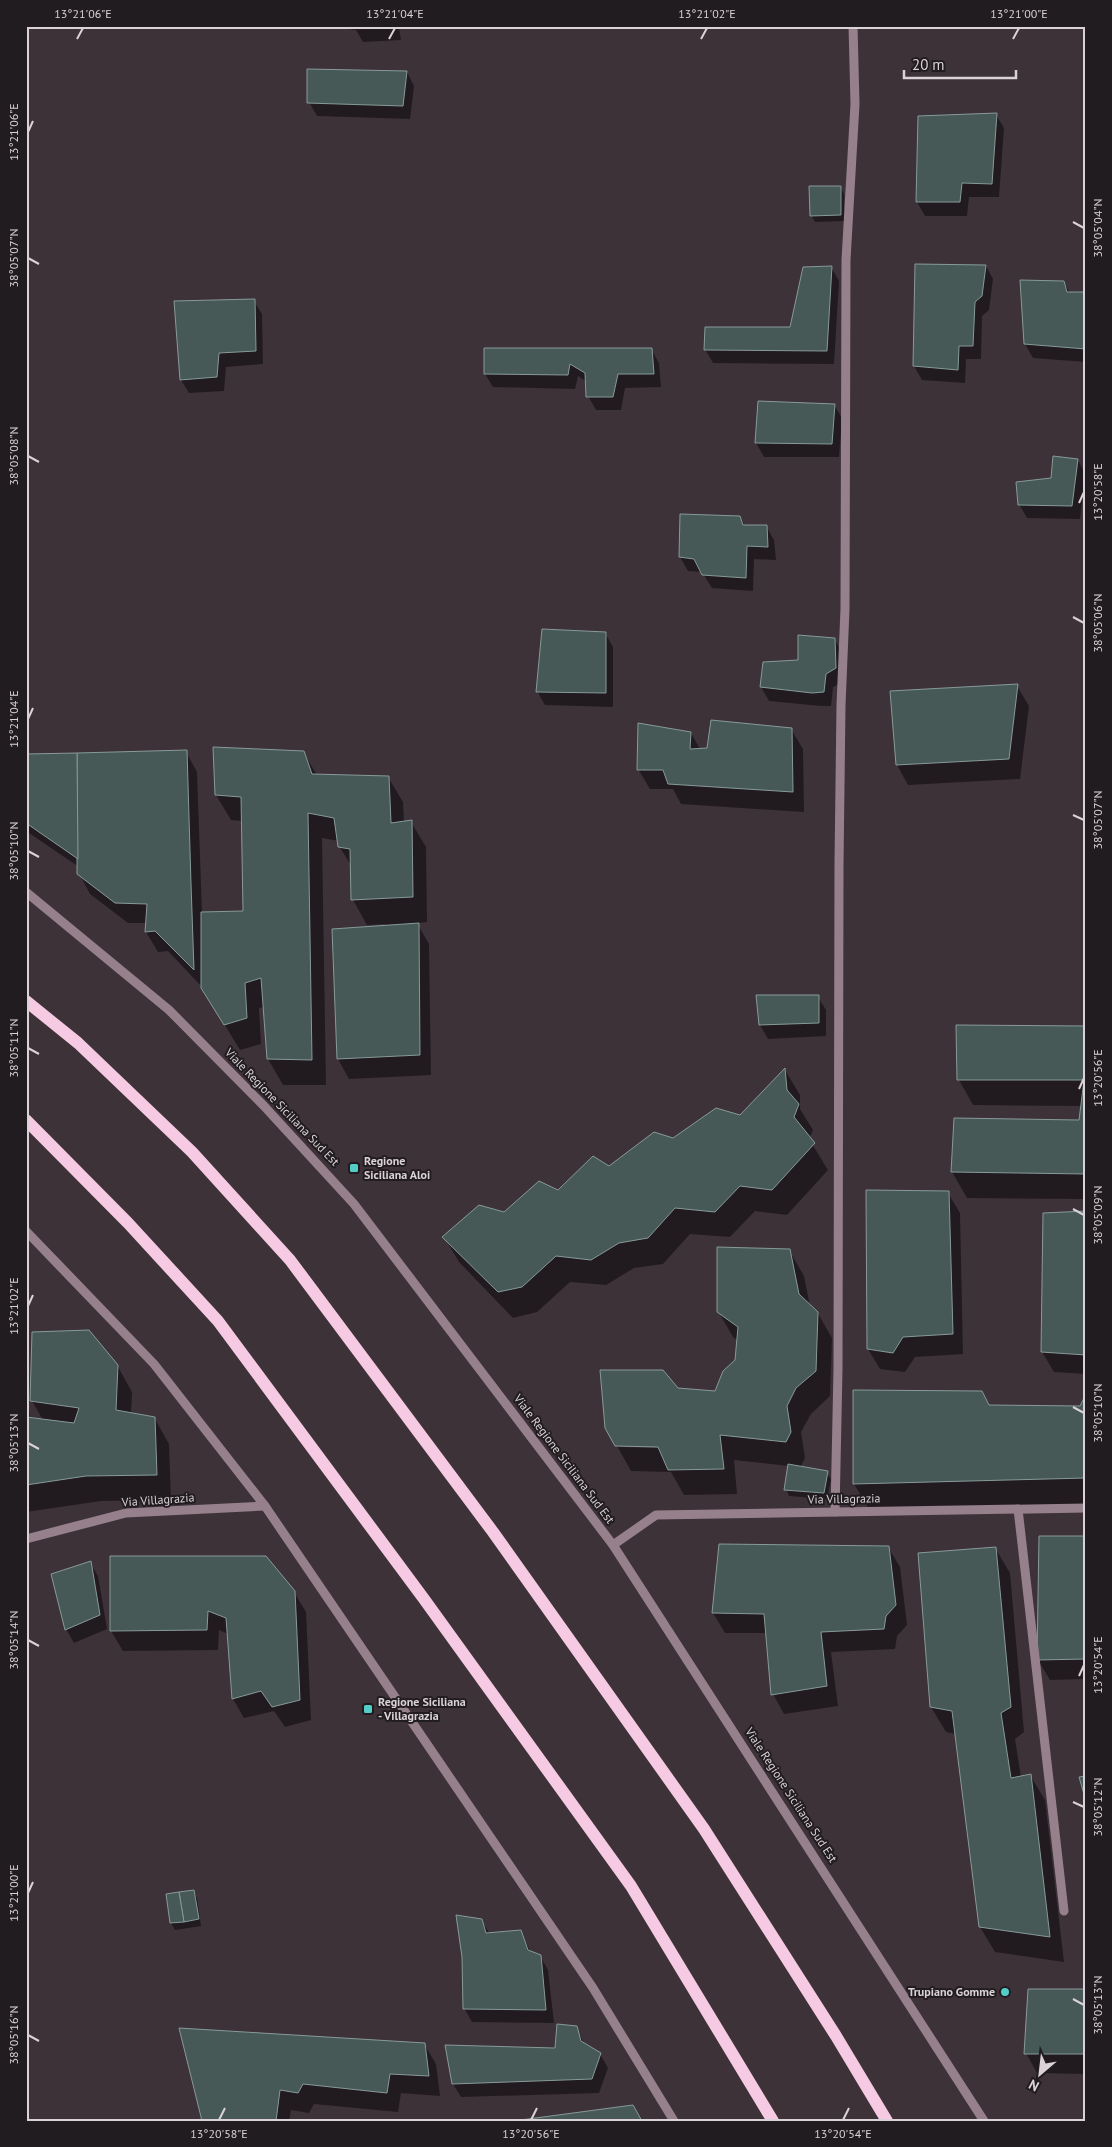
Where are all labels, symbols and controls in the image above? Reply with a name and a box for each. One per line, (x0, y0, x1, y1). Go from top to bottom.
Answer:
text: 13°21'06"E (54, 6, 112, 21)
text: 13°21'04"E (366, 6, 424, 21)
text: 13°21'02"E (678, 6, 736, 21)
text: 13°21'00"E (990, 6, 1048, 21)
scale bar (904, 48, 1017, 80)
text: 20 m (912, 55, 945, 74)
text: 13°21'06"E (6, 103, 21, 161)
text: 38°05'04"N (1090, 198, 1105, 258)
text: 38°05'07"N (6, 228, 21, 288)
text: 38°05'08"N (6, 426, 21, 486)
text: 13°20'58"E (1090, 463, 1105, 521)
text: 38°05'06"N (1090, 593, 1105, 653)
text: 13°21'04"E (6, 690, 21, 748)
text: 38°05'07"N (1090, 790, 1105, 850)
text: 38°05'10"N (6, 821, 21, 881)
text: 38°05'11"N (6, 1018, 21, 1078)
street label: Viale Regione Siciliana Sud Est (221, 1044, 343, 1169)
text: 13°20'56"E (1090, 1049, 1105, 1107)
place label: Regione Siciliana Aloi (364, 1153, 430, 1182)
marker: Regione Siciliana Aloi (348, 1162, 360, 1174)
text: 38°05'09"N (1090, 1185, 1105, 1245)
text: 13°21'02"E (6, 1277, 21, 1335)
text: 38°05'10"N (1090, 1383, 1105, 1443)
street label: Viale Regione Siciliana Sud Est (510, 1390, 618, 1526)
text: 38°05'13"N (6, 1413, 21, 1473)
street label: Via Villagrazia (120, 1489, 195, 1510)
street label: Via Villagrazia (806, 1490, 881, 1507)
text: 38°05'14"N (6, 1610, 21, 1670)
text: 13°20'54"E (1090, 1636, 1105, 1694)
place label: Regione Siciliana - Villagrazia (378, 1694, 466, 1723)
marker: Regione Siciliana - Villagrazia (362, 1703, 374, 1715)
street label: Viale Regione Siciliana Sud Est (742, 1724, 841, 1865)
text: 38°05'12"N (1090, 1777, 1105, 1837)
text: 13°21'00"E (6, 1864, 21, 1922)
text: 38°05'13"N (1090, 1975, 1105, 2035)
place label: Trupiano Gomme (908, 1984, 995, 1999)
marker: Trupiano Gomme (999, 1986, 1011, 1998)
text: 38°05'16"N (6, 2005, 21, 2065)
north arrow (1014, 2050, 1064, 2100)
text: N (1026, 2075, 1042, 2096)
text: 13°20'58"E (190, 2126, 248, 2141)
text: 13°20'56"E (502, 2126, 560, 2141)
text: 13°20'54"E (814, 2126, 872, 2141)

